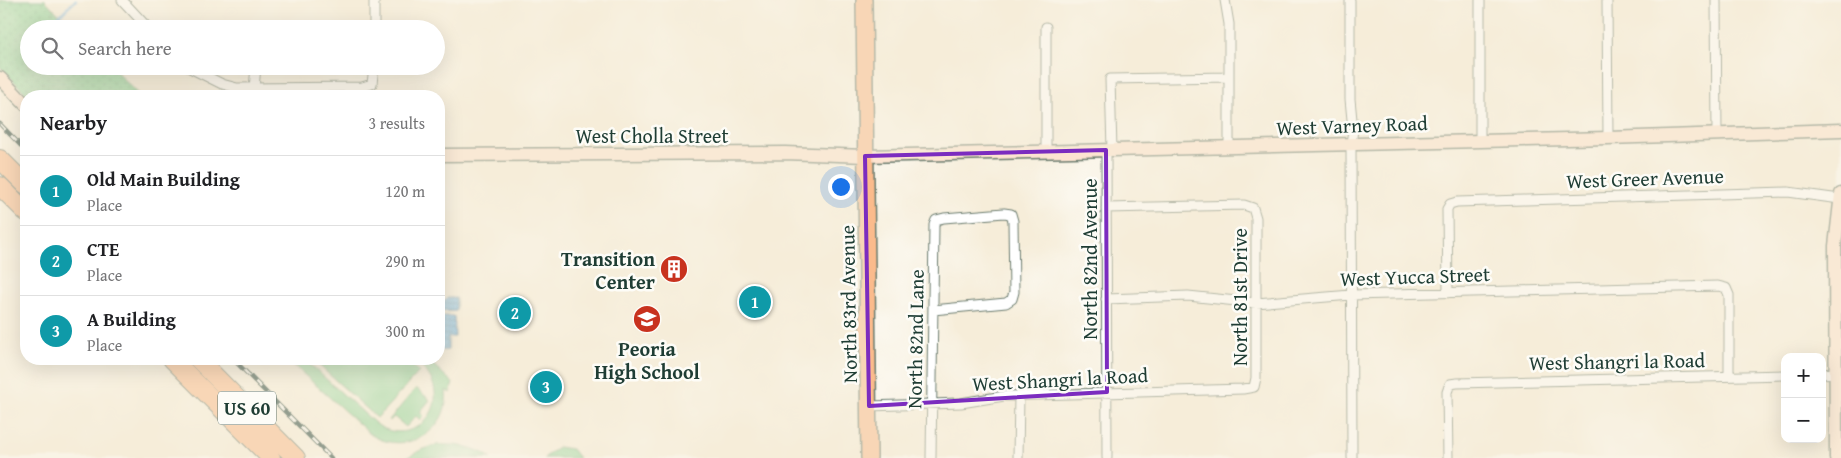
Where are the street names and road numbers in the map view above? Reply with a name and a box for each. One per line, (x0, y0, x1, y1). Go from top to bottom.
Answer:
street label: West Varney Road (1276, 108, 1429, 142)
street label: West Cholla Street (576, 121, 729, 150)
street label: West Greer Avenue (1566, 161, 1724, 195)
street label: North 82nd Avenue (1075, 178, 1104, 340)
street label: North 83rd Avenue (832, 225, 864, 383)
street label: North 81st Drive (1225, 228, 1254, 366)
street label: West Yucca Street (1340, 259, 1490, 293)
street label: North 82nd Lane (899, 269, 931, 409)
street label: West Shangri la Road (1529, 345, 1706, 377)
street label: West Shangri la Road (971, 360, 1149, 398)
road number: US 60 (218, 392, 276, 424)

